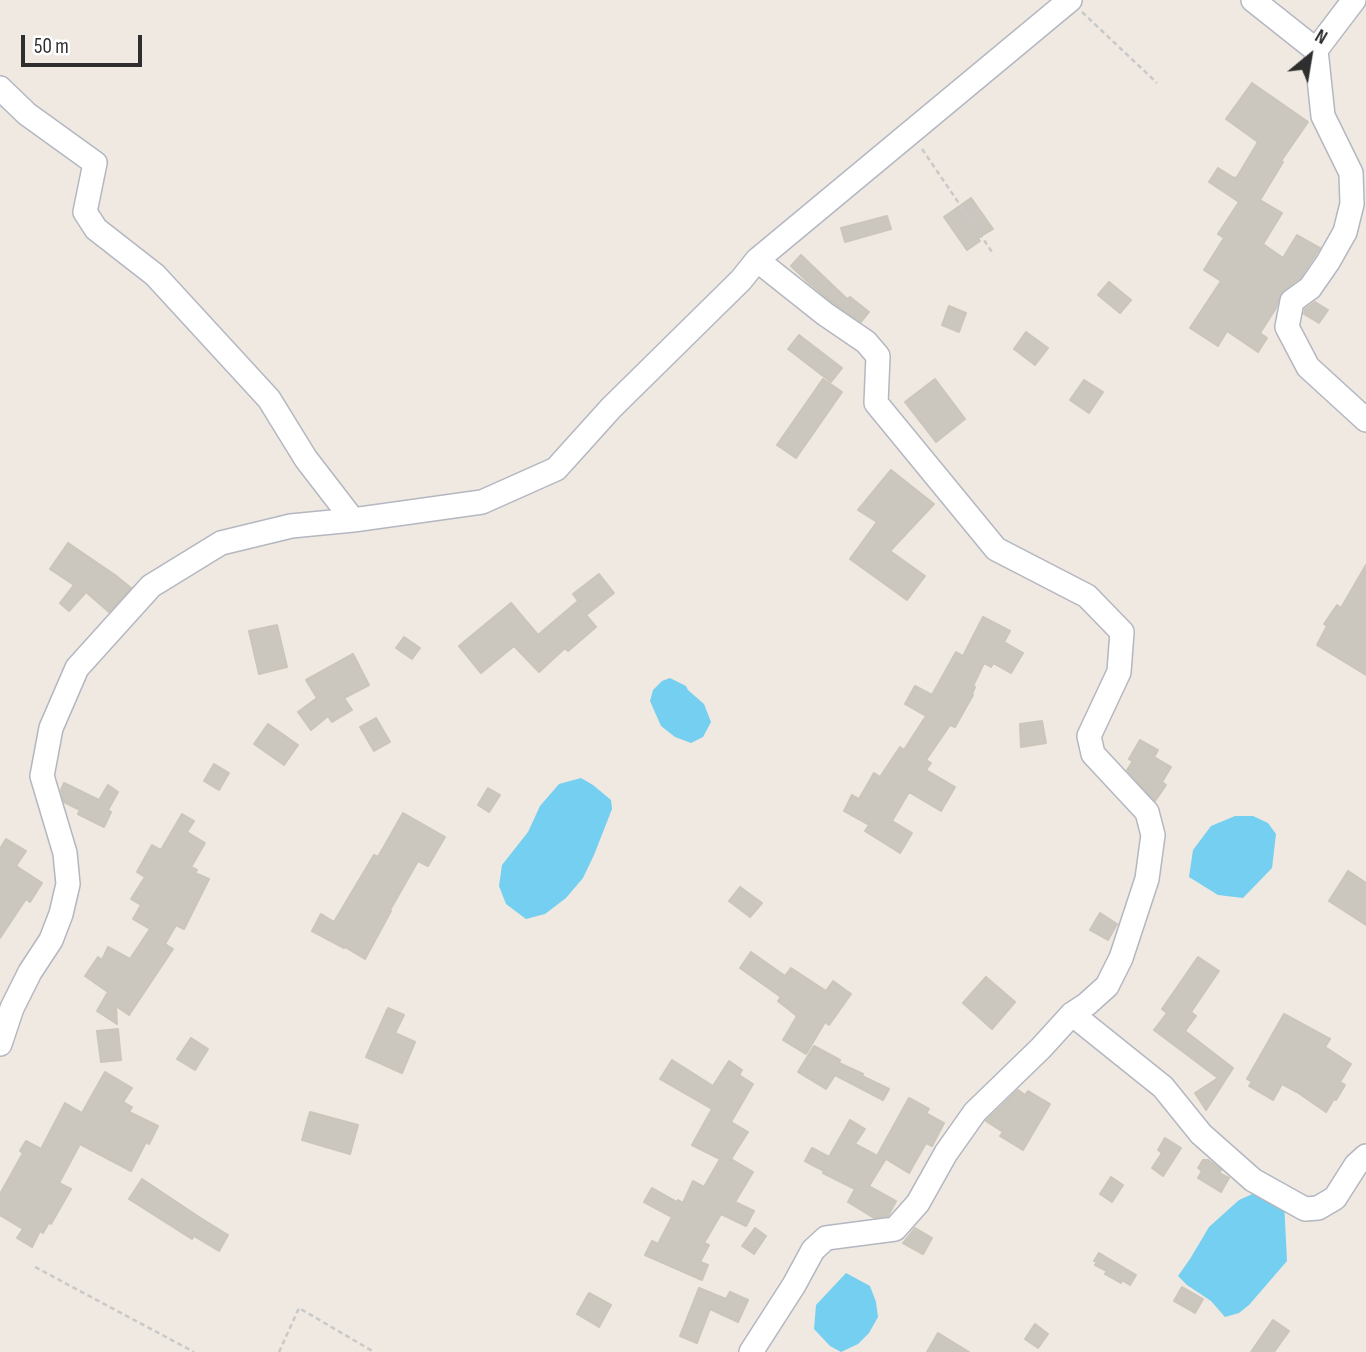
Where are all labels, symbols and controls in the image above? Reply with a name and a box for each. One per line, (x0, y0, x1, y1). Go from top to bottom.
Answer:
scale bar (24, 21, 145, 65)
north arrow (1275, 21, 1345, 91)
text: N (1311, 25, 1331, 50)
text: 50 m (34, 34, 69, 59)

